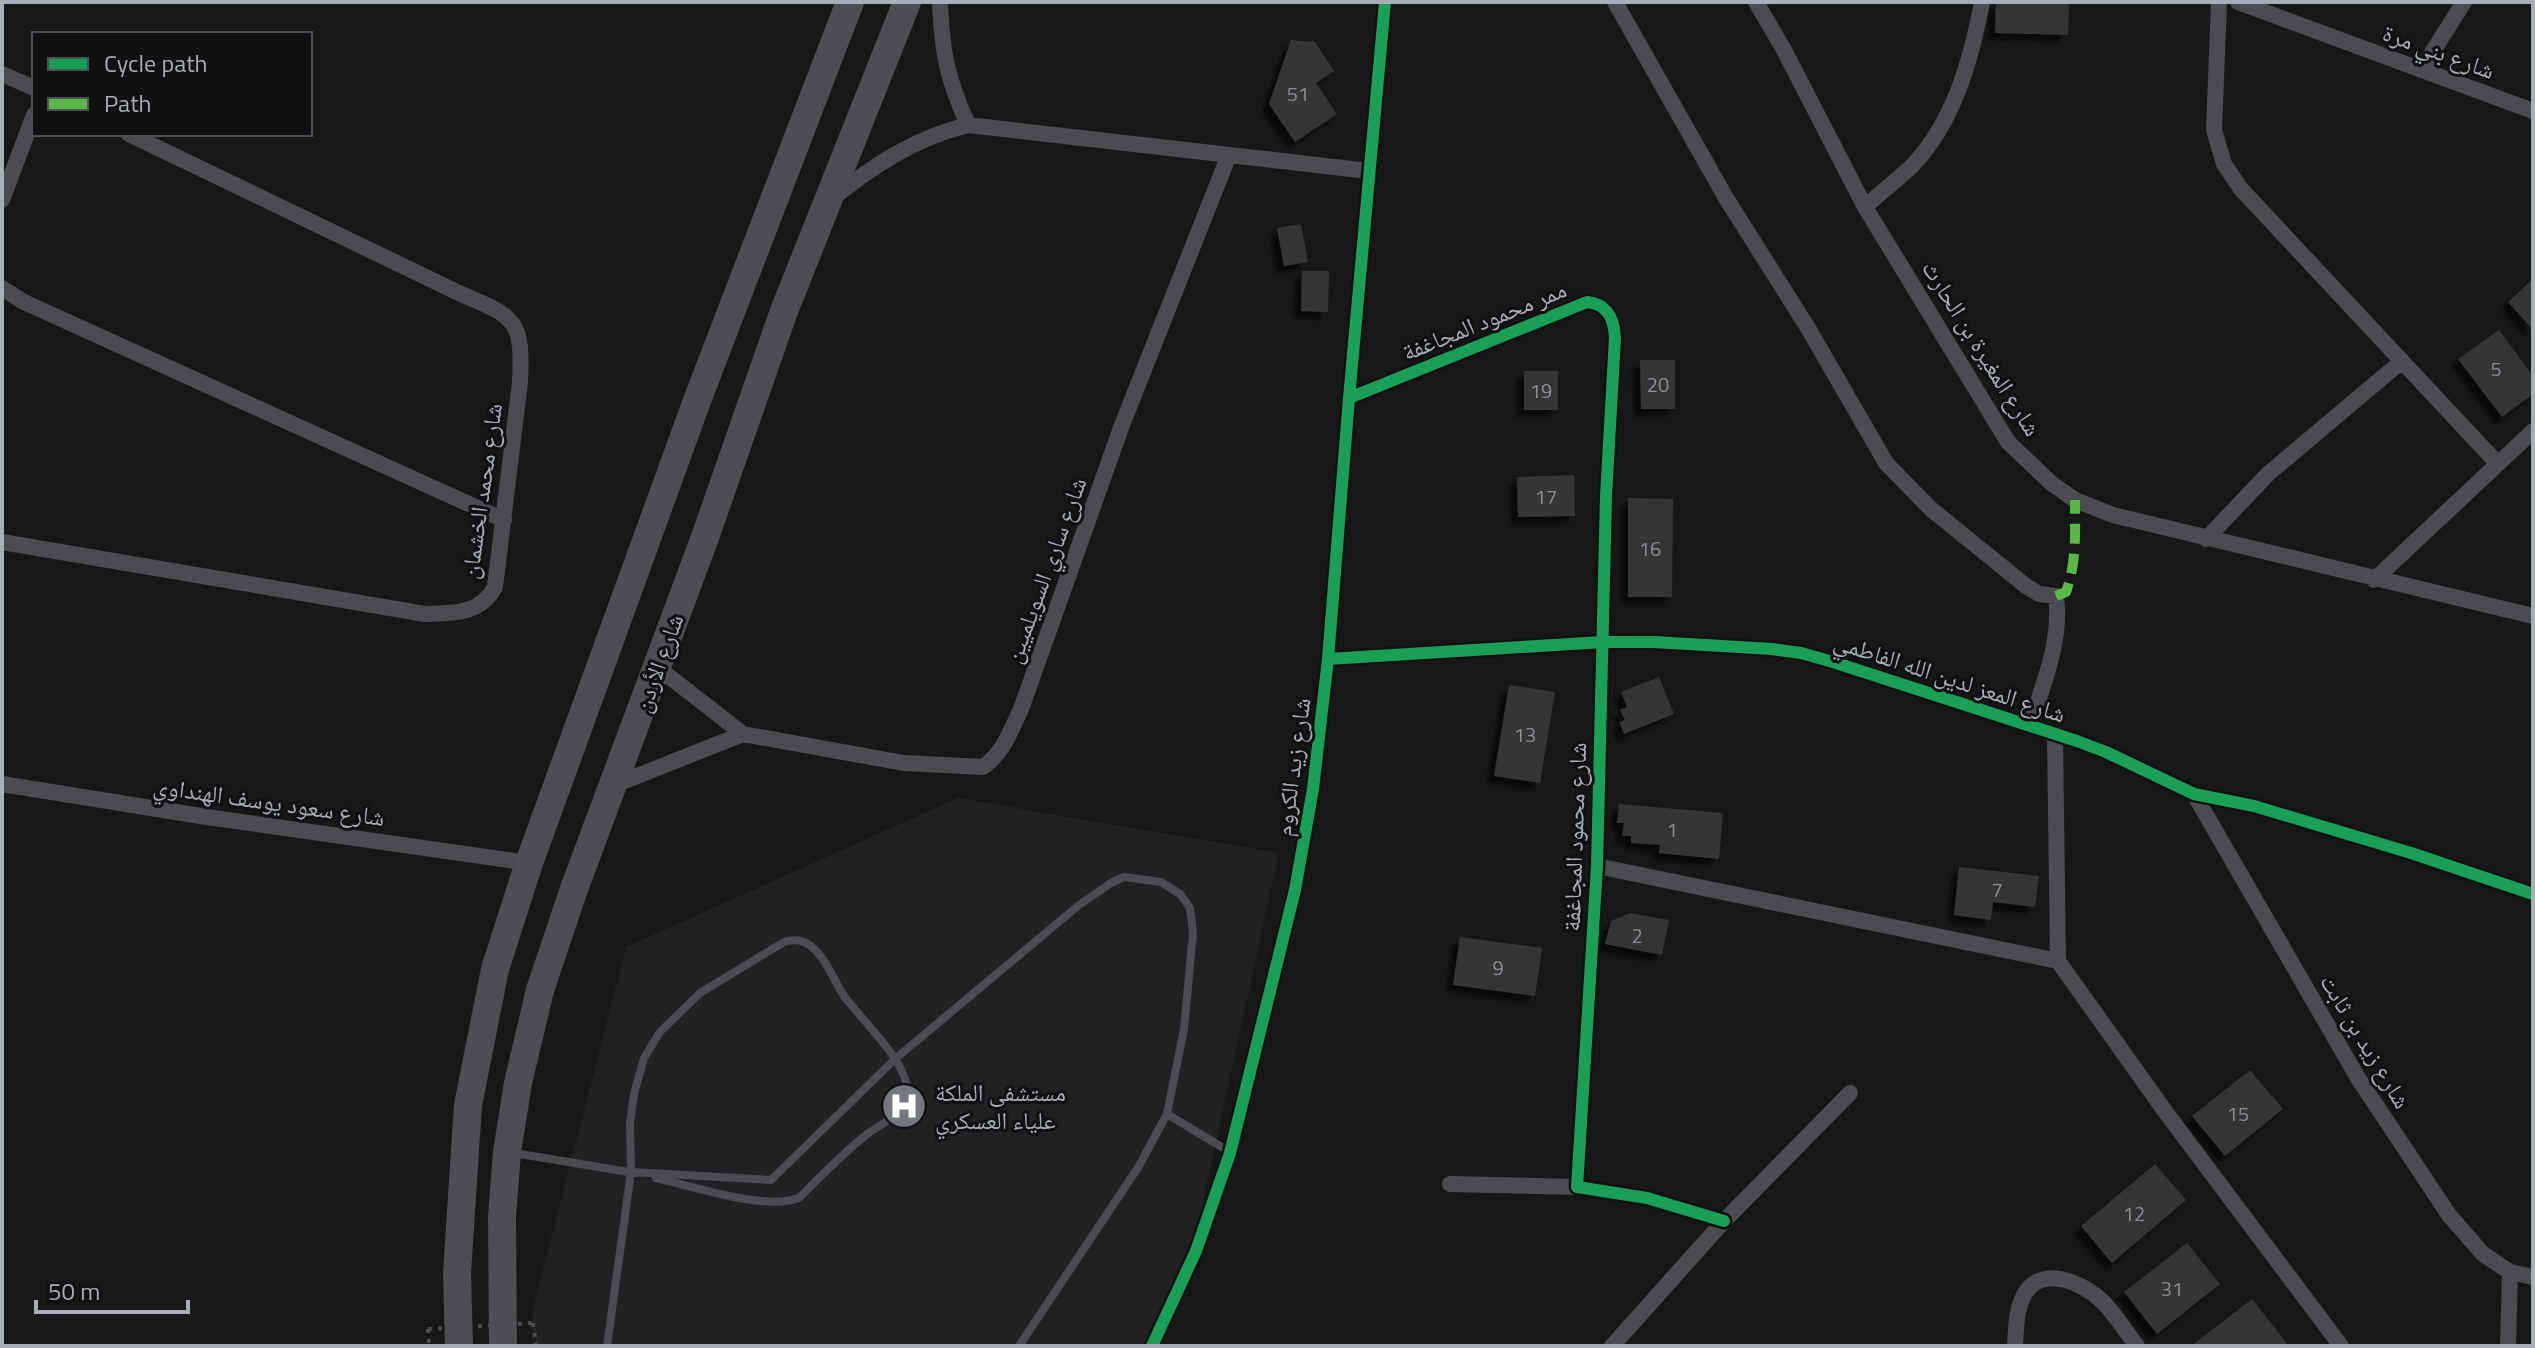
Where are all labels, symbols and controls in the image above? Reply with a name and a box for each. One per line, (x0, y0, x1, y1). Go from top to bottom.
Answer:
street label: شارع بني مرة (2377, 14, 2500, 90)
legend (32, 32, 312, 136)
text: Cycle path (104, 45, 207, 81)
house number: 51 (1287, 78, 1309, 109)
text: Path (104, 85, 151, 121)
street label: شارع المغيرة بن الحارث (1913, 253, 2051, 443)
street label: ممر محمود المجاغفة (1397, 271, 1571, 369)
house number: 5 (2490, 353, 2502, 384)
house number: 20 (1647, 369, 1669, 400)
house number: 19 (1530, 375, 1552, 406)
street label: شارع محمد الخشمان (451, 401, 511, 581)
street label: شارع ساري السويلميين (995, 472, 1097, 669)
house number: 17 (1535, 481, 1557, 512)
house number: 16 (1639, 533, 1661, 564)
street label: شارع الأردن (624, 609, 692, 717)
street label: شارع المعز لدين الله الفاطمي (1829, 623, 2071, 733)
street label: شارع زيد الكروم (1264, 695, 1320, 839)
house number: 13 (1514, 719, 1536, 750)
street label: شارع محمود المجاغفة (1553, 742, 1595, 932)
street label: شارع سعود يوسف الهنداوي (151, 767, 387, 837)
house number: 1 (1666, 814, 1678, 845)
house number: 7 (1991, 874, 2003, 905)
house number: 2 (1631, 920, 1643, 951)
house number: 9 (1492, 952, 1504, 983)
street label: شارع زيد بن ثابت (2312, 967, 2420, 1115)
place label: مستشفى الملكة علياء العسكري (935, 1074, 1066, 1140)
hospital icon: مستشفى الملكة علياء العسكري (880, 1082, 928, 1130)
house number: 15 (2227, 1098, 2249, 1129)
house number: 12 (2123, 1198, 2145, 1229)
scale bar (36, 1264, 188, 1314)
text: 50 m (48, 1273, 100, 1309)
house number: 31 (2161, 1273, 2183, 1304)

